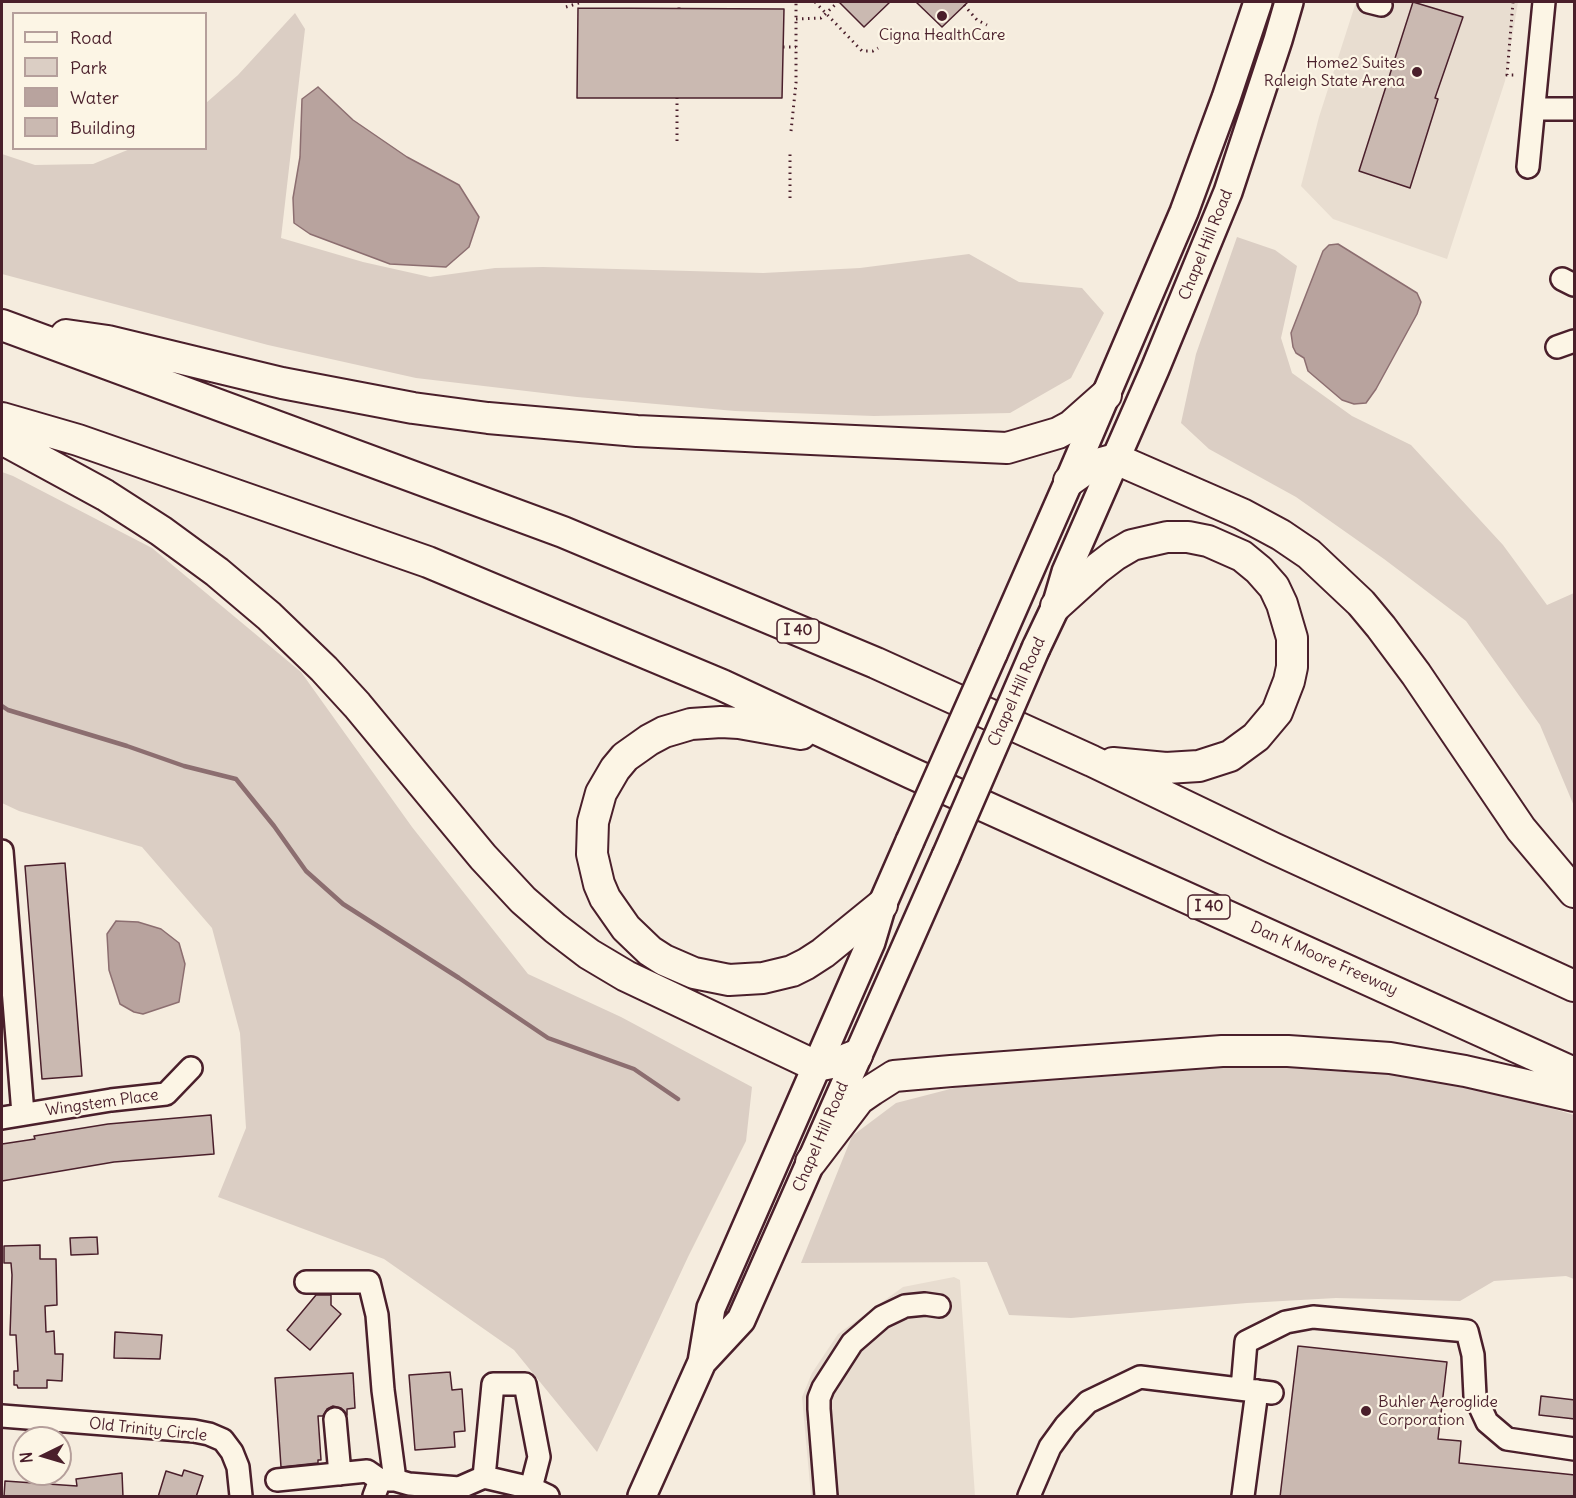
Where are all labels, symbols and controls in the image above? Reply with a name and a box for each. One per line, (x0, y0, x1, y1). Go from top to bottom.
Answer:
marker: Cigna HealthCare (935, 9, 949, 23)
legend (12, 12, 207, 150)
place label: Cigna HealthCare (879, 25, 1005, 45)
text: Road (70, 26, 112, 49)
place label: Home2 Suites Raleigh State Arena (1264, 53, 1405, 91)
text: Park (70, 56, 107, 79)
marker: Home2 Suites Raleigh State Arena (1410, 65, 1424, 79)
text: Water (70, 86, 119, 109)
text: Building (70, 116, 135, 139)
street label: Chapel Hill Road (1175, 187, 1237, 303)
road number: I 40 (777, 619, 819, 643)
street label: Chapel Hill Road (984, 634, 1050, 750)
road number: I 40 (1188, 895, 1230, 919)
street label: Dan K Moore Freeway (1247, 918, 1401, 1000)
street label: Chapel Hill Road (789, 1079, 853, 1195)
street label: Wingstem Place (44, 1086, 160, 1120)
place label: Buhler Aeroglide Corporation (1378, 1392, 1498, 1430)
marker: Buhler Aeroglide Corporation (1359, 1404, 1373, 1418)
street label: Old Trinity Circle (88, 1414, 208, 1446)
north arrow (12, 1426, 72, 1486)
text: N (16, 1451, 37, 1464)

